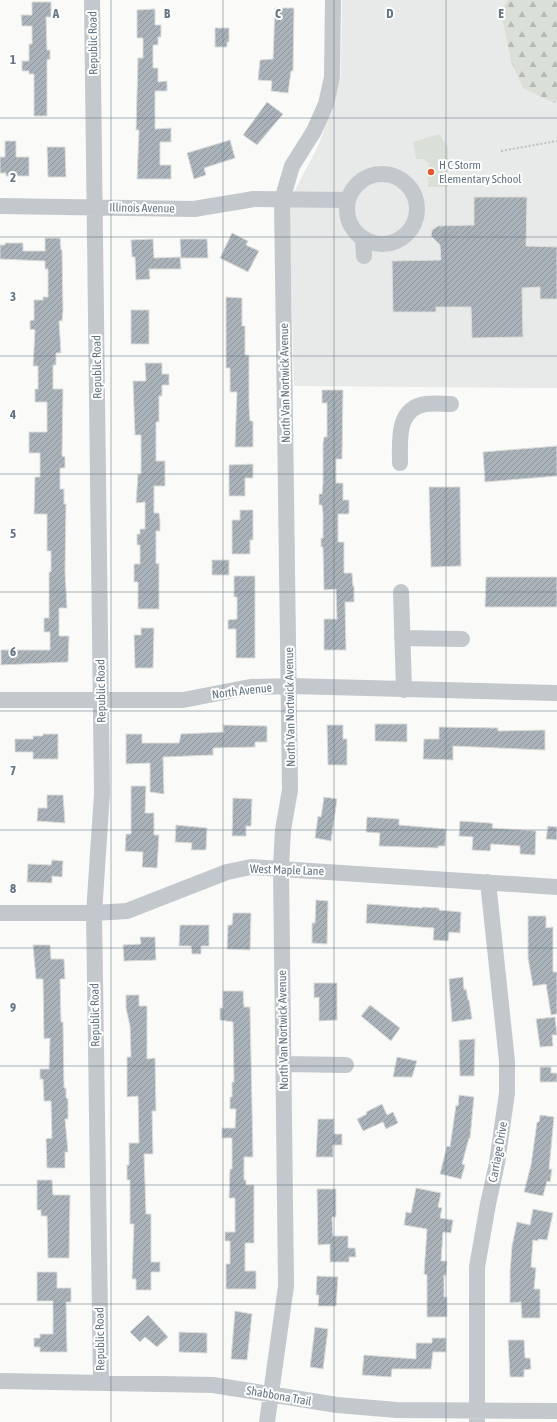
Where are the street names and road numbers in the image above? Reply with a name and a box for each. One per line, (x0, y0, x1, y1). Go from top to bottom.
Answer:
street label: Republic Road (85, 11, 101, 75)
street label: Illinois Avenue (109, 200, 175, 216)
street label: North Van Nortwick Avenue (277, 323, 293, 443)
street label: Republic Road (89, 335, 105, 399)
street label: North Van Nortwick Avenue (282, 647, 298, 767)
street label: Republic Road (93, 659, 109, 723)
street label: North Avenue (211, 680, 273, 702)
street label: West Maple Lane (250, 862, 324, 878)
street label: North Van Nortwick Avenue (275, 970, 291, 1090)
street label: Republic Road (87, 983, 103, 1047)
street label: Carriage Drive (486, 1120, 510, 1184)
street label: Republic Road (92, 1307, 108, 1371)
street label: Shabbona Trail (245, 1383, 313, 1409)

